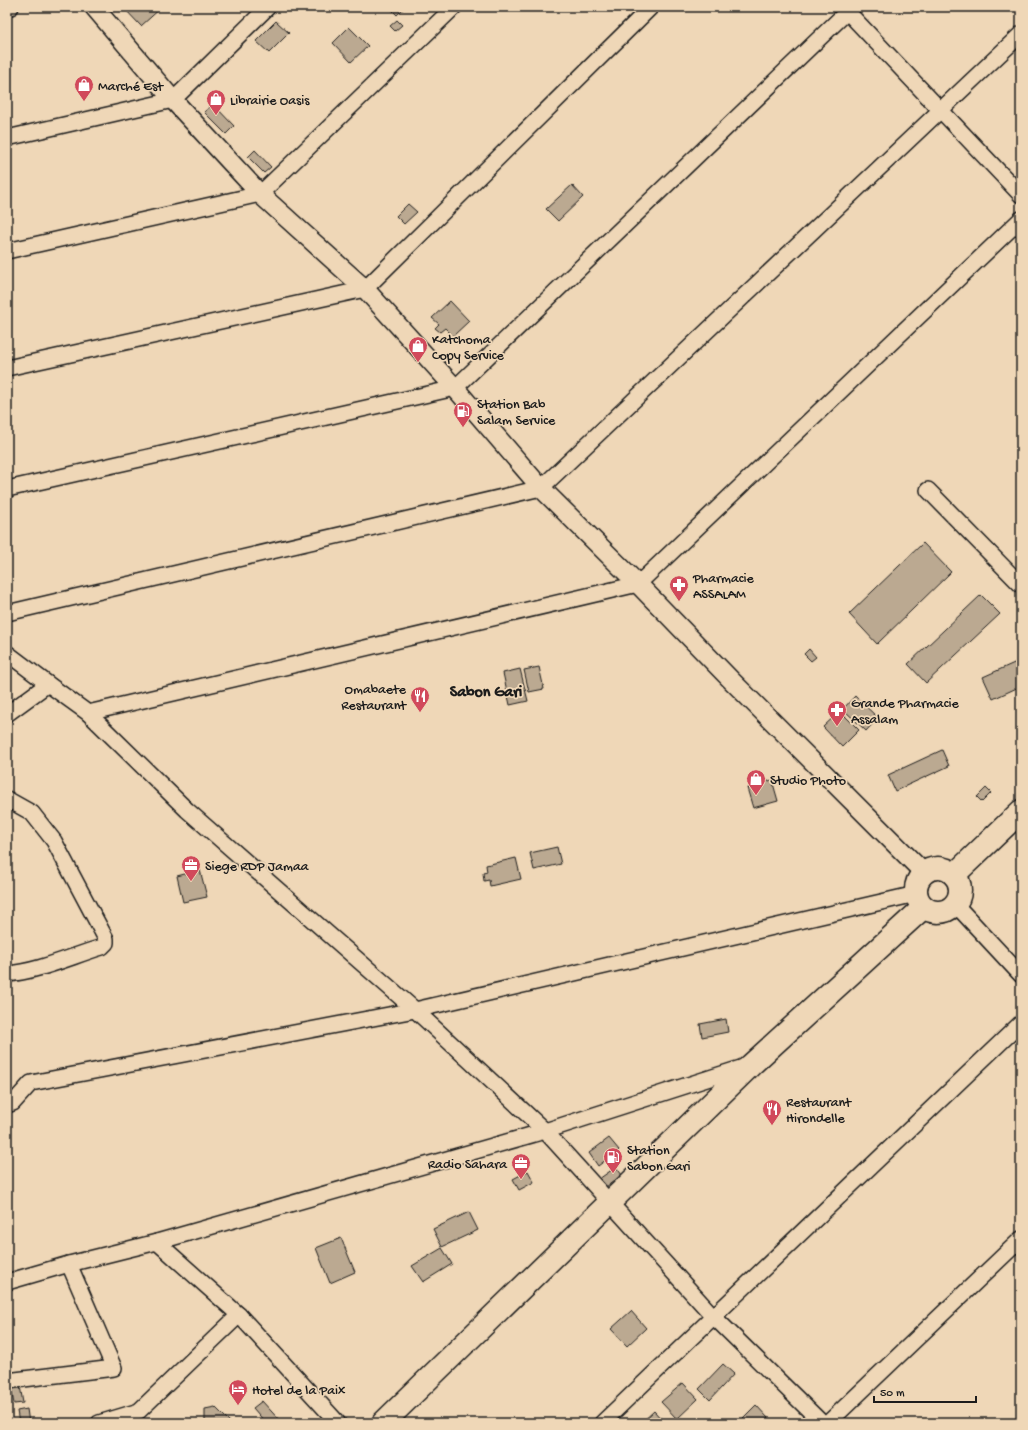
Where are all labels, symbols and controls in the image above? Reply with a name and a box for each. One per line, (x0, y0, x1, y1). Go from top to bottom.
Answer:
shop icon: Marché Est (73, 74, 95, 102)
place label: Marché Est (98, 79, 164, 96)
shop icon: Librairie Oasis (205, 88, 227, 116)
place label: Librairie Oasis (230, 93, 310, 110)
place label: Katchoma Copy Service (432, 332, 505, 365)
shop icon: Katchoma Copy Service (407, 335, 429, 363)
place label: Station Bab Salam Service (477, 397, 556, 430)
fuel station icon: Station Bab Salam Service (452, 400, 474, 428)
place label: Pharmacie ASSALAM (692, 571, 754, 604)
pharmacy icon: Pharmacie ASSALAM (668, 574, 690, 602)
place label: Omabaete Restaurant (341, 682, 407, 715)
district label: Sabon Gari (450, 684, 523, 703)
restaurant icon: Omabaete Restaurant (409, 685, 431, 713)
place label: Grande Pharmacie Assalam (851, 696, 959, 729)
pharmacy icon: Grande Pharmacie Assalam (826, 699, 848, 727)
shop icon: Studio Photo (745, 768, 767, 796)
place label: Studio Photo (770, 773, 846, 790)
office icon: Siege RDP Jamaa (180, 854, 202, 882)
place label: Siege RDP Jamaa (205, 859, 310, 876)
place label: Restaurant Hirondelle (786, 1095, 852, 1128)
restaurant icon: Restaurant Hirondelle (761, 1098, 783, 1126)
place label: Station Sabon Gari (627, 1143, 691, 1176)
fuel station icon: Station Sabon Gari (602, 1146, 624, 1174)
office icon: Radio Sahara (510, 1152, 532, 1180)
place label: Radio Sahara (428, 1157, 508, 1174)
hotel icon: Hotel de la Paix (227, 1378, 249, 1406)
scale bar (874, 1378, 976, 1404)
place label: Hotel de la Paix (252, 1383, 346, 1400)
text: 50 m (880, 1387, 905, 1401)

